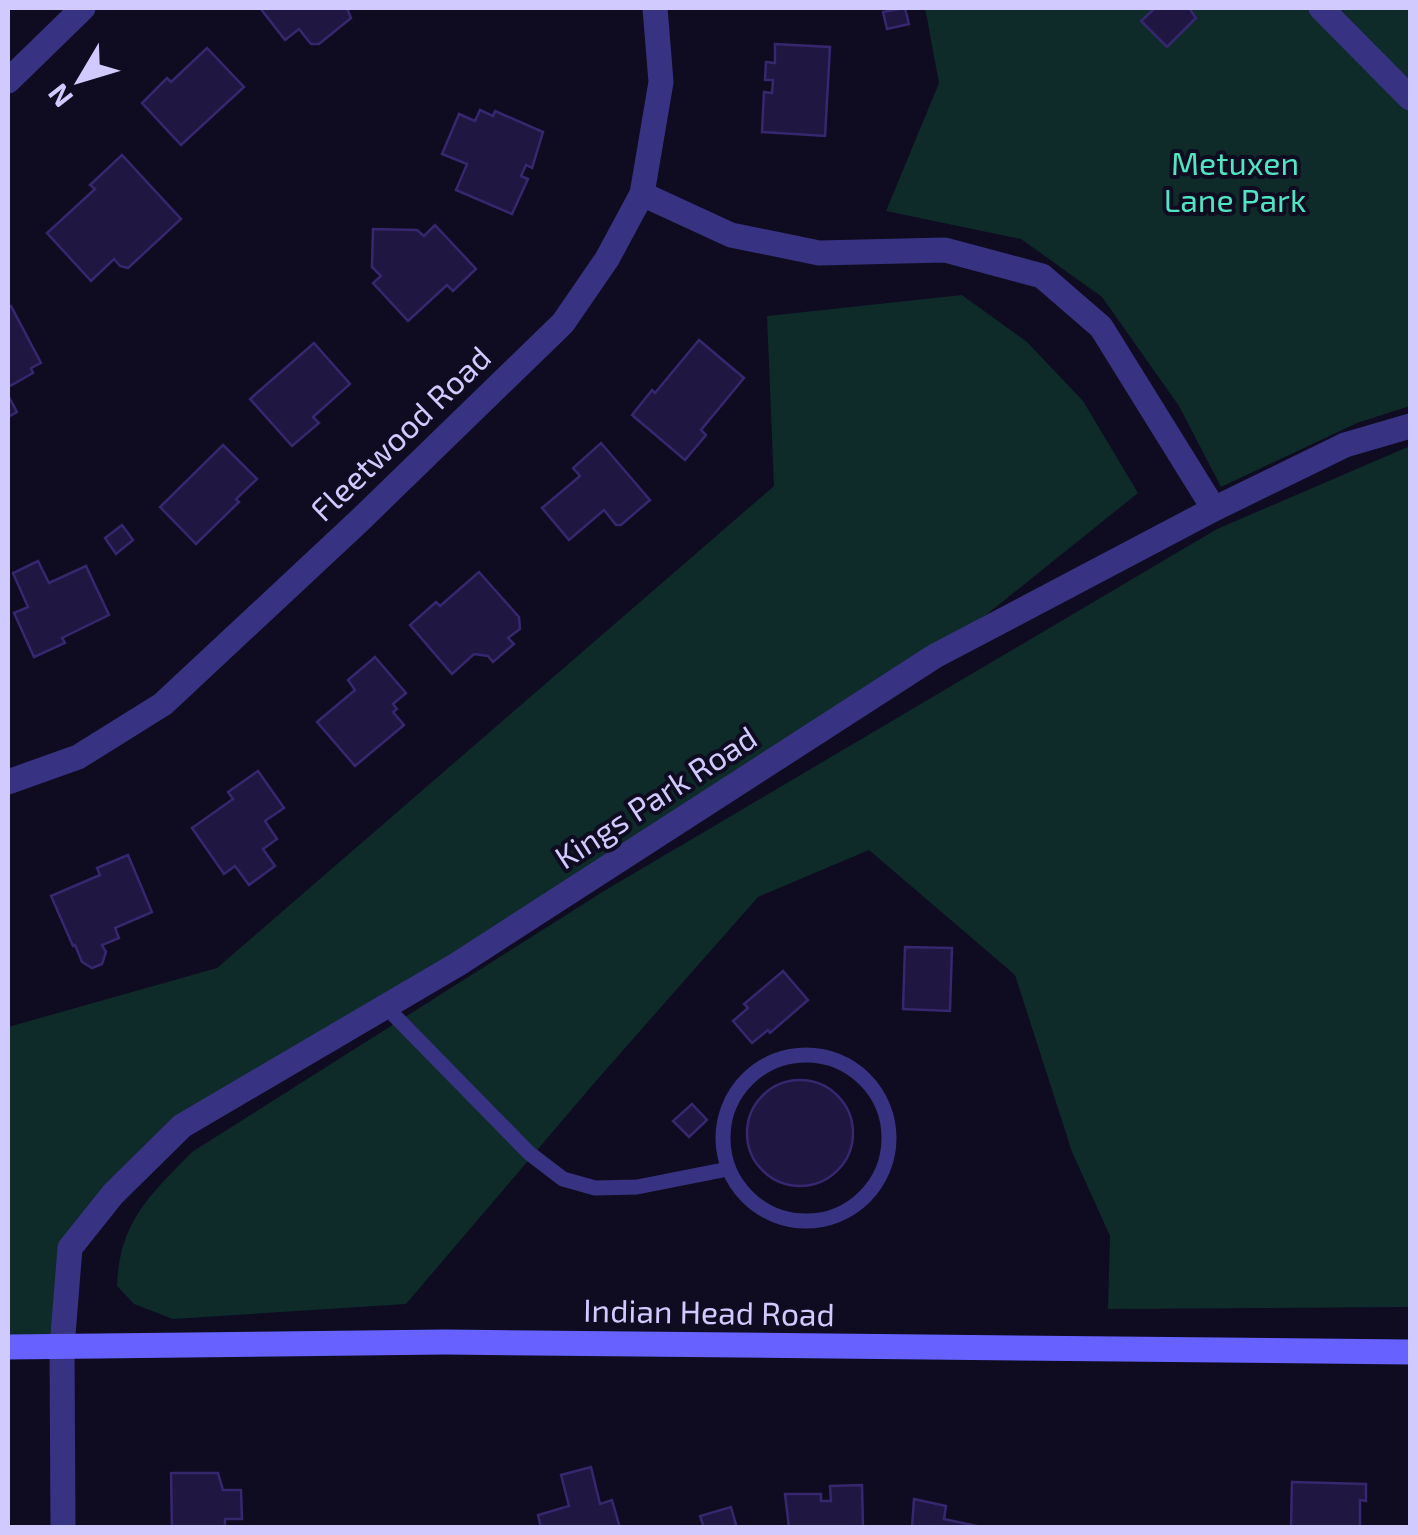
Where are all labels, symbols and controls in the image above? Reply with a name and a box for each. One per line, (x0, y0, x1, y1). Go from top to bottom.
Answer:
north arrow (30, 30, 130, 130)
text: N (40, 78, 79, 114)
park label: Metuxen Lane Park (1164, 143, 1306, 218)
street label: Fleetwood Road (302, 337, 497, 528)
street label: Kings Park Road (547, 717, 763, 876)
street label: Indian Head Road (583, 1290, 835, 1332)

